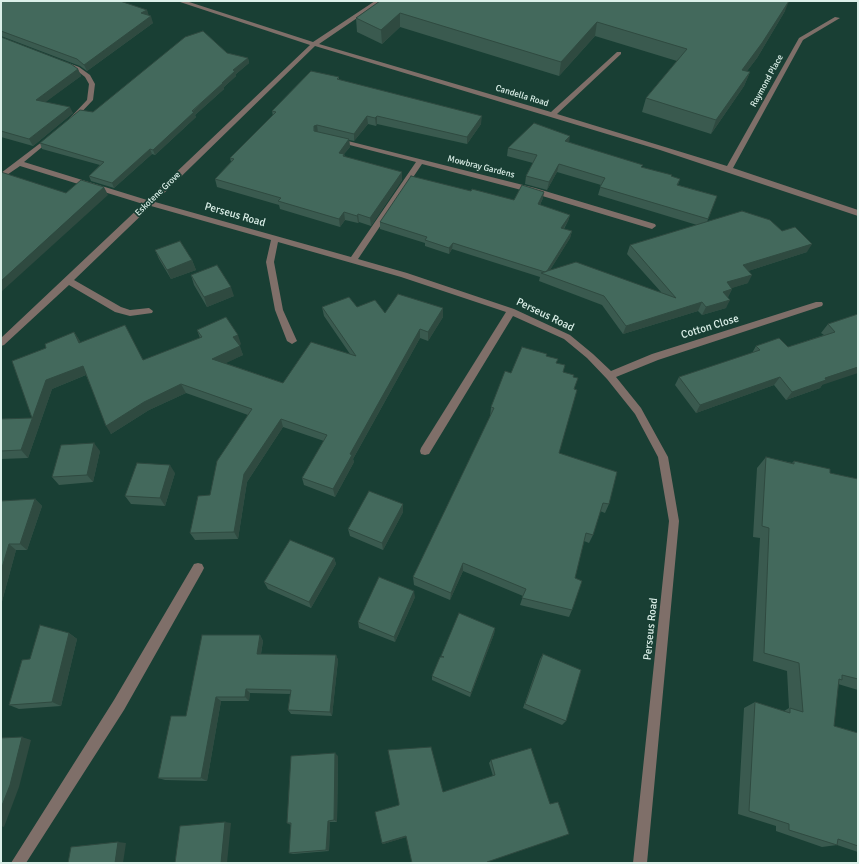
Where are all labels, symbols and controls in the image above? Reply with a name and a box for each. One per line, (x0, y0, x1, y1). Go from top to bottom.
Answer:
street label: Raymond Place (748, 53, 786, 109)
street label: Candella Road (494, 83, 550, 109)
street label: Mowbray Gardens (446, 153, 516, 181)
street label: Eskotene Grove (133, 170, 183, 218)
street label: Perseus Road (203, 200, 267, 230)
street label: Perseus Road (514, 295, 576, 335)
street label: Cotton Close (680, 312, 740, 342)
street label: Perseus Road (641, 597, 661, 661)

